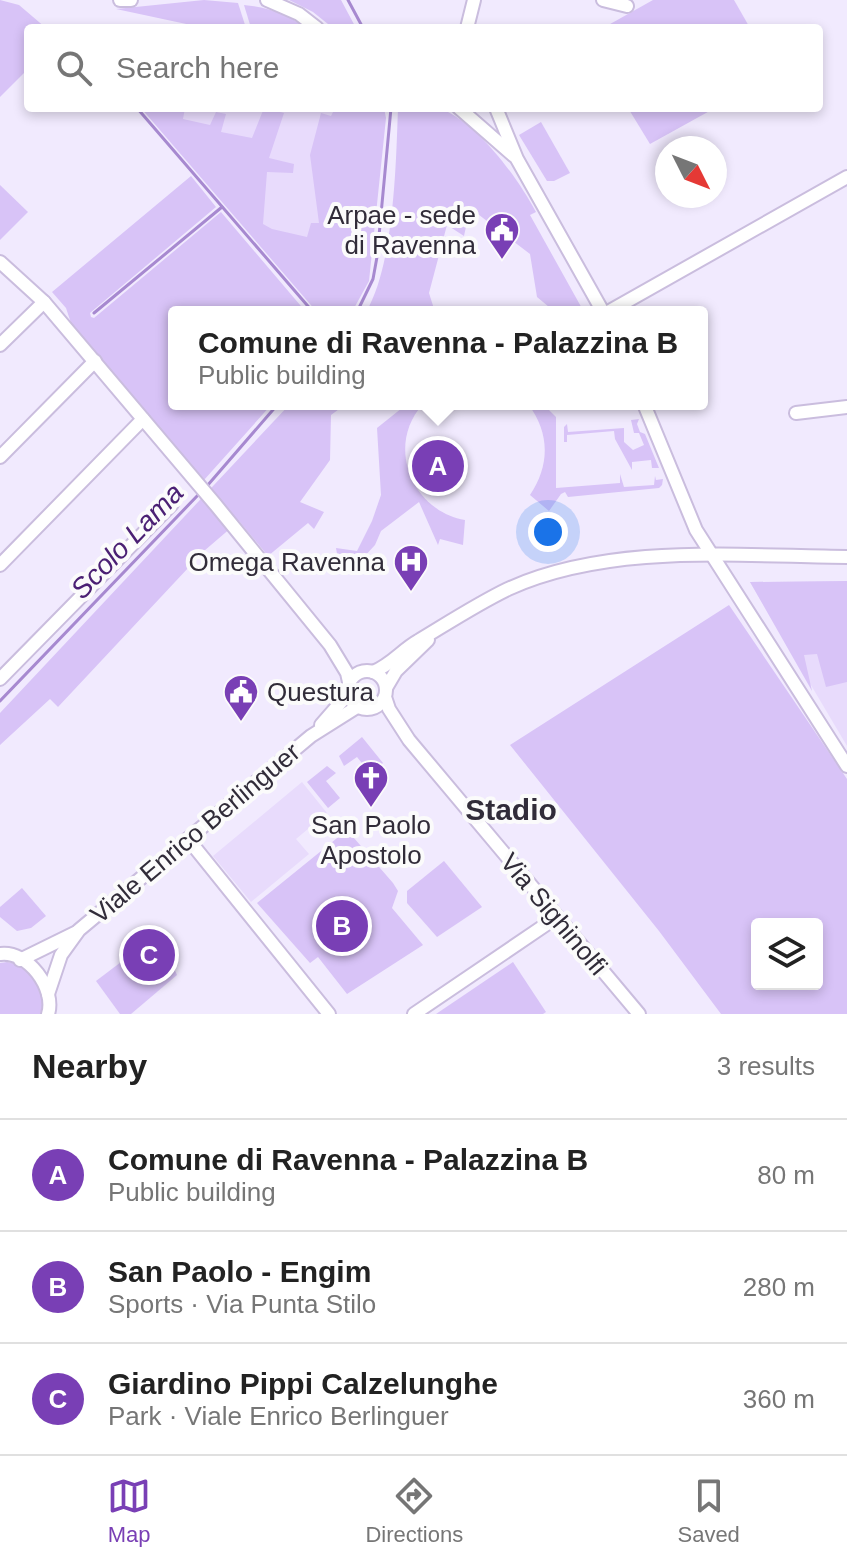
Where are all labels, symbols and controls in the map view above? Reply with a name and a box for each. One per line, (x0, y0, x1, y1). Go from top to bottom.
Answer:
search box (24, 24, 823, 112)
icon: search (52, 46, 96, 90)
text: Search here (116, 51, 279, 84)
north arrow (655, 136, 727, 208)
place label: Arpae - sede di Ravenna (327, 200, 477, 260)
public building icon: Arpae - sede di Ravenna (483, 211, 521, 261)
popup (168, 306, 708, 410)
text: Comune di Ravenna - Palazzina B (198, 326, 678, 359)
text: Public building (198, 360, 366, 390)
pin: A (412, 436, 464, 496)
water label: Scolo Lama (64, 477, 190, 605)
your location (528, 512, 568, 552)
hospital icon: Omega Ravenna (392, 543, 430, 593)
place label: Omega Ravenna (188, 547, 386, 577)
public building icon: Questura (222, 673, 260, 723)
place label: Questura (267, 677, 374, 707)
street label: Viale Enrico Berlinguer (84, 736, 306, 929)
church icon: San Paolo Apostolo (352, 759, 390, 809)
district label: Stadio (465, 793, 557, 826)
place label: San Paolo Apostolo (311, 810, 431, 870)
street label: Via Sighinolfi (494, 847, 614, 981)
pin: B (316, 896, 368, 956)
map controls (751, 918, 823, 990)
button: layers (751, 918, 823, 990)
pin: C (123, 925, 175, 985)
text: Nearby (32, 1047, 147, 1085)
text: 3 results (717, 1051, 815, 1081)
text: Comune di Ravenna - Palazzina B (108, 1143, 588, 1176)
text: A (49, 1160, 67, 1190)
text: 80 m (757, 1160, 815, 1190)
text: Public building (108, 1177, 276, 1207)
text: San Paolo - Engim (108, 1255, 371, 1288)
text: B (49, 1272, 67, 1302)
text: 280 m (743, 1272, 815, 1302)
text: Sports · Via Punta Stilo (108, 1289, 376, 1319)
text: Giardino Pippi Calzelunghe (108, 1367, 498, 1400)
text: C (49, 1384, 67, 1414)
text: 360 m (743, 1384, 815, 1414)
text: Park · Viale Enrico Berlinguer (108, 1401, 449, 1431)
tab: Map (107, 1474, 151, 1548)
tab: Directions (365, 1474, 463, 1548)
tab: Saved (677, 1474, 740, 1548)

